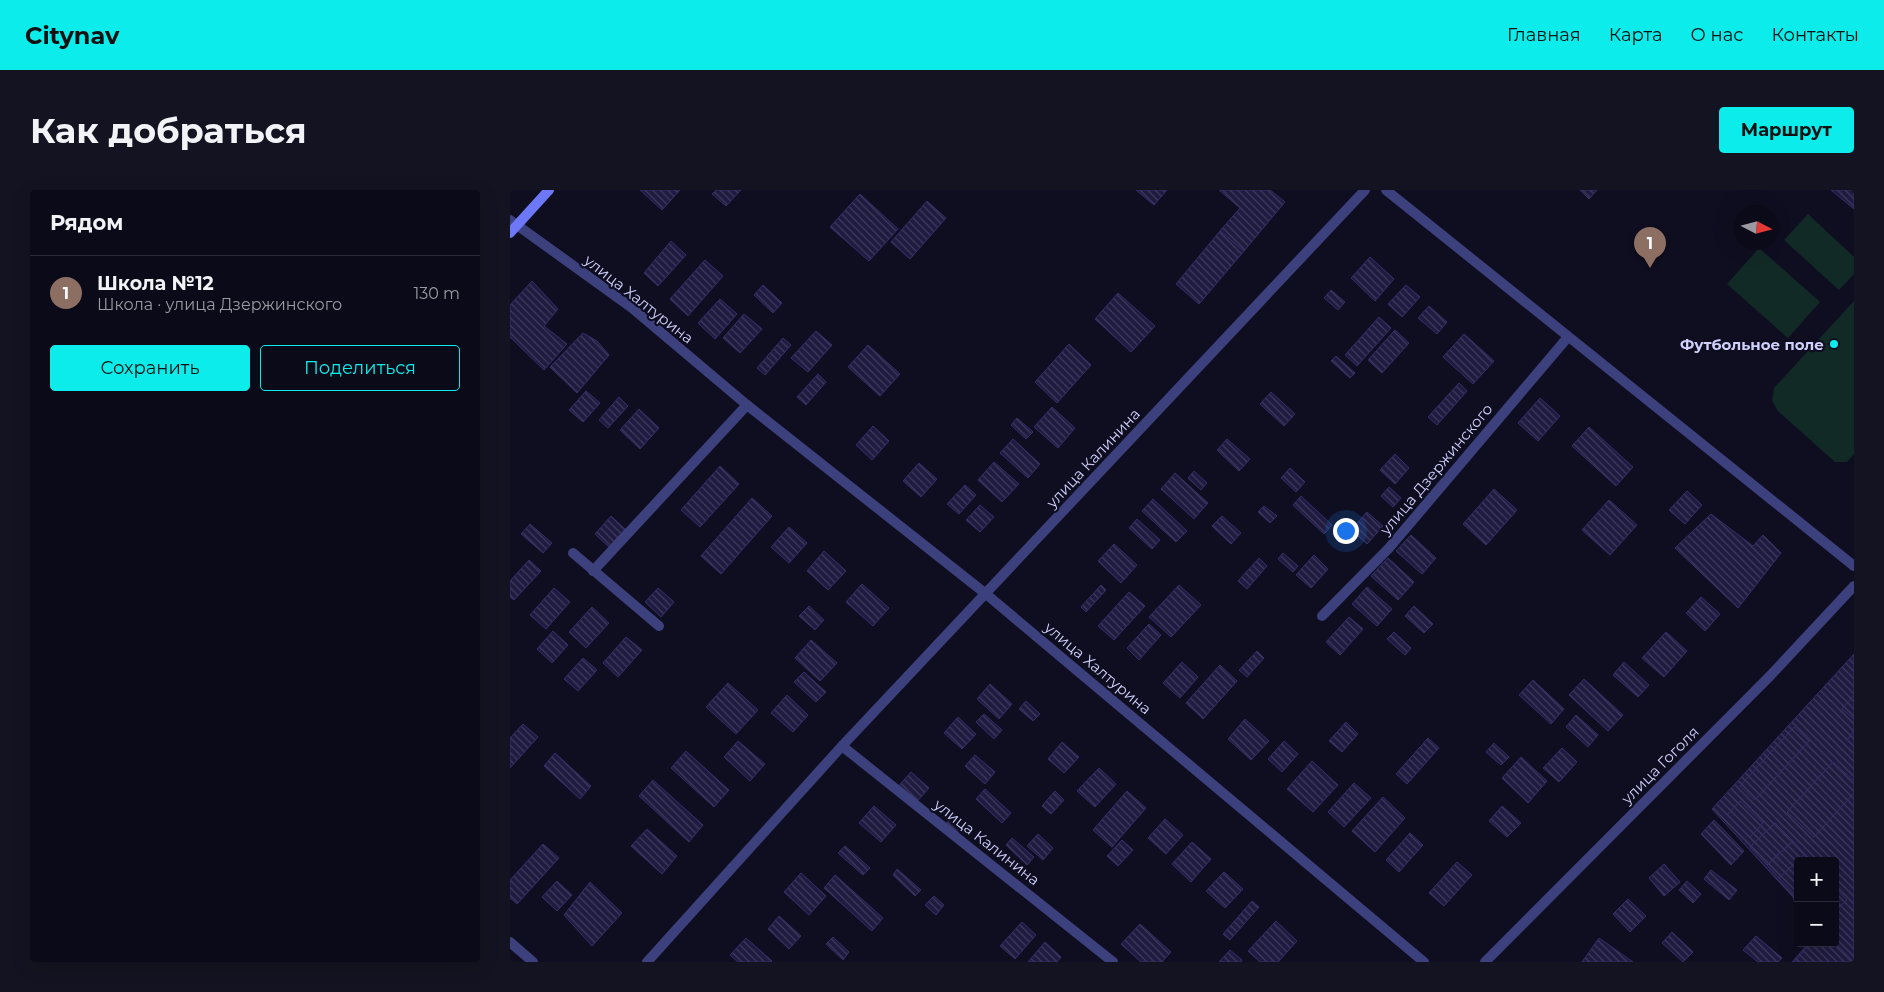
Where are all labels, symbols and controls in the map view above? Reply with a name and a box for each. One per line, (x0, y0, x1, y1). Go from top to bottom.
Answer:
text: Citynav (25, 21, 119, 50)
text: Главная (1507, 24, 1581, 46)
text: Карта (1609, 24, 1663, 46)
text: О нас (1691, 24, 1743, 46)
text: Контакты (1771, 24, 1859, 46)
button: Маршрут (1719, 107, 1854, 153)
text: Как добраться (30, 109, 307, 152)
north arrow (1734, 205, 1779, 250)
text: Рядом (50, 210, 123, 235)
pin: 1 (1634, 227, 1666, 268)
street label: улица Халтурина (580, 250, 697, 348)
text: Школа №12 (97, 272, 214, 295)
text: 1 (63, 284, 69, 303)
text: 130 m (413, 284, 460, 303)
text: Школа · улица Дзержинского (97, 295, 342, 314)
place label: Футбольное поле (1680, 335, 1824, 354)
marker: Футбольное поле (1828, 338, 1840, 350)
button: Сохранить (50, 345, 250, 391)
button: Поделиться (260, 345, 460, 391)
street label: улица Дзержинского (1375, 399, 1496, 539)
street label: улица Калинина (1041, 404, 1144, 512)
your location (1333, 518, 1359, 544)
street label: улица Халтурина (1040, 617, 1155, 718)
street label: улица Гоголя (1617, 722, 1703, 808)
street label: улица Калинина (930, 794, 1044, 889)
map controls (1794, 857, 1839, 947)
button: + (1794, 857, 1839, 902)
button: − (1794, 902, 1839, 947)

